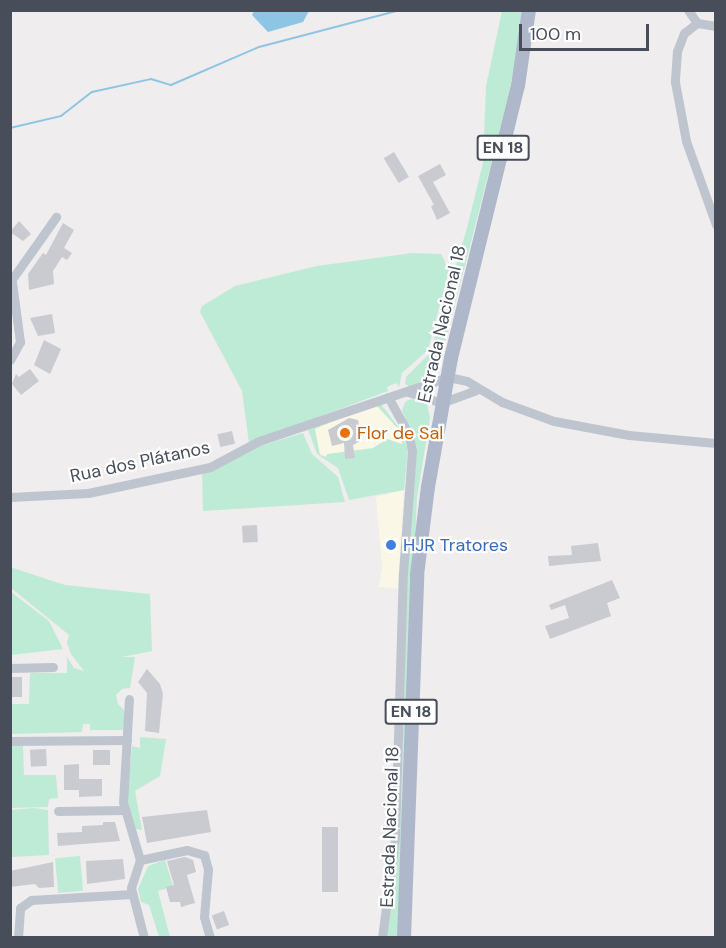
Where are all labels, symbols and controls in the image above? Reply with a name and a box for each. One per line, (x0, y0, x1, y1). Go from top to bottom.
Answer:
scale bar (522, 12, 652, 50)
text: 100 m (530, 22, 581, 46)
road number: EN 18 (476, 135, 530, 161)
street label: Estrada Nacional 18 (413, 243, 471, 405)
place label: Flor de Sal (357, 422, 443, 444)
marker: Flor de Sal (338, 426, 352, 440)
street label: Rua dos Plátanos (68, 437, 212, 487)
place label: HJR Tratores (403, 534, 508, 556)
marker: HJR Tratores (384, 538, 398, 552)
road number: EN 18 (384, 699, 438, 725)
street label: Estrada Nacional 18 (376, 746, 404, 908)

